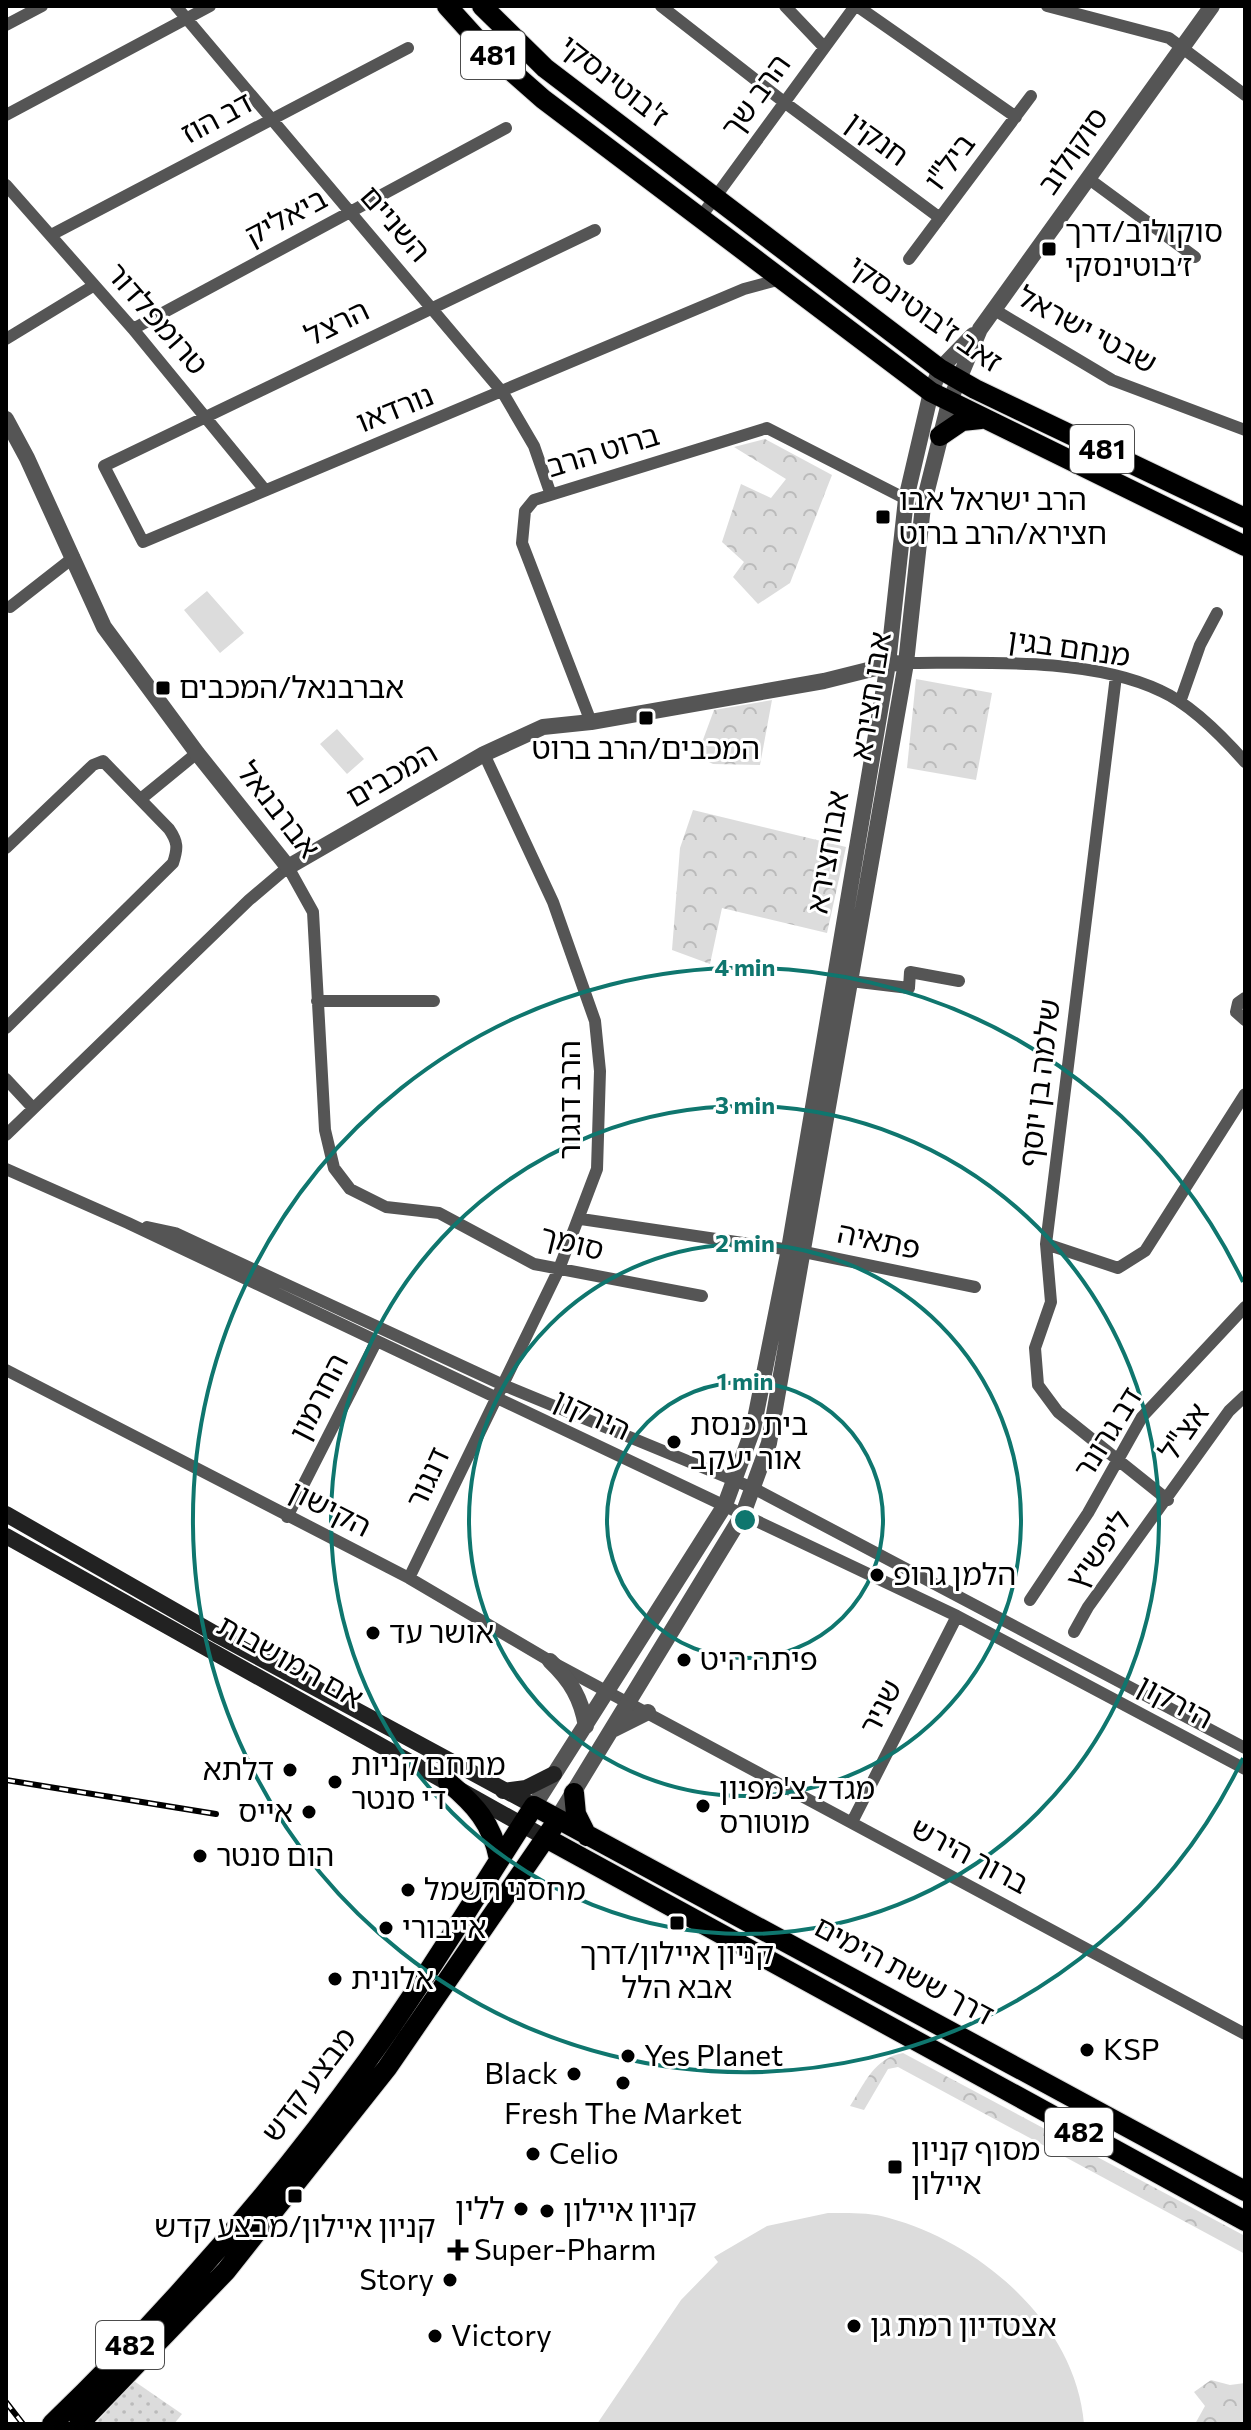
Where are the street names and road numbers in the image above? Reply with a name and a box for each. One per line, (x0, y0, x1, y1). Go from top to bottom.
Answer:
street label: ז'בוטינסקי (554, 25, 677, 133)
road number: 481 (461, 31, 525, 79)
street label: הרב שך (711, 45, 797, 144)
street label: דב הוז (174, 82, 258, 150)
street label: סוקולוב (1028, 99, 1114, 200)
street label: חנקין (840, 102, 917, 172)
street label: ביל"ו (915, 125, 981, 196)
street label: השניים (354, 177, 440, 268)
street label: ביאליק (237, 178, 332, 252)
street label: זאב ז'בוטינסקי (842, 245, 1011, 379)
street label: טרומפלדור (100, 254, 218, 381)
street label: שבטי ישראל (1012, 276, 1164, 380)
street label: הרצל (298, 289, 374, 352)
street label: נורדאו (350, 375, 438, 439)
street label: ברוט הרב (541, 414, 663, 483)
road number: 481 (1070, 425, 1134, 473)
street label: מנחם בגין (1006, 619, 1133, 672)
street label: אבו חצירא (840, 629, 897, 763)
street label: המכבים (339, 732, 443, 814)
street label: אברבנאל (231, 753, 329, 864)
street label: אבוחצירא (797, 787, 855, 916)
street label: שלמה בן יוסף (1009, 996, 1066, 1169)
street label: הרב דנגור (549, 1040, 586, 1160)
street label: פתאיה (835, 1212, 924, 1265)
street label: סומך (537, 1215, 608, 1266)
street label: החרמון (279, 1346, 354, 1446)
street label: הירקון (549, 1379, 637, 1447)
street label: דב גרונר (1063, 1379, 1148, 1484)
street label: אצ"ל (1149, 1394, 1215, 1467)
street label: דנגור (396, 1440, 456, 1513)
street label: הקישון (284, 1470, 378, 1543)
street label: ליפשיץ (1056, 1502, 1138, 1595)
street label: אם המושבות (212, 1605, 370, 1715)
street label: הירקון (1132, 1665, 1220, 1735)
street label: שניר (849, 1672, 908, 1740)
street label: ברוך הירש (906, 1807, 1036, 1900)
street label: דרך ששת הימים (809, 1906, 1001, 2032)
street label: מבצע קדש (252, 2019, 362, 2148)
road number: 482 (1045, 2108, 1113, 2156)
road number: 482 (96, 2321, 164, 2369)

